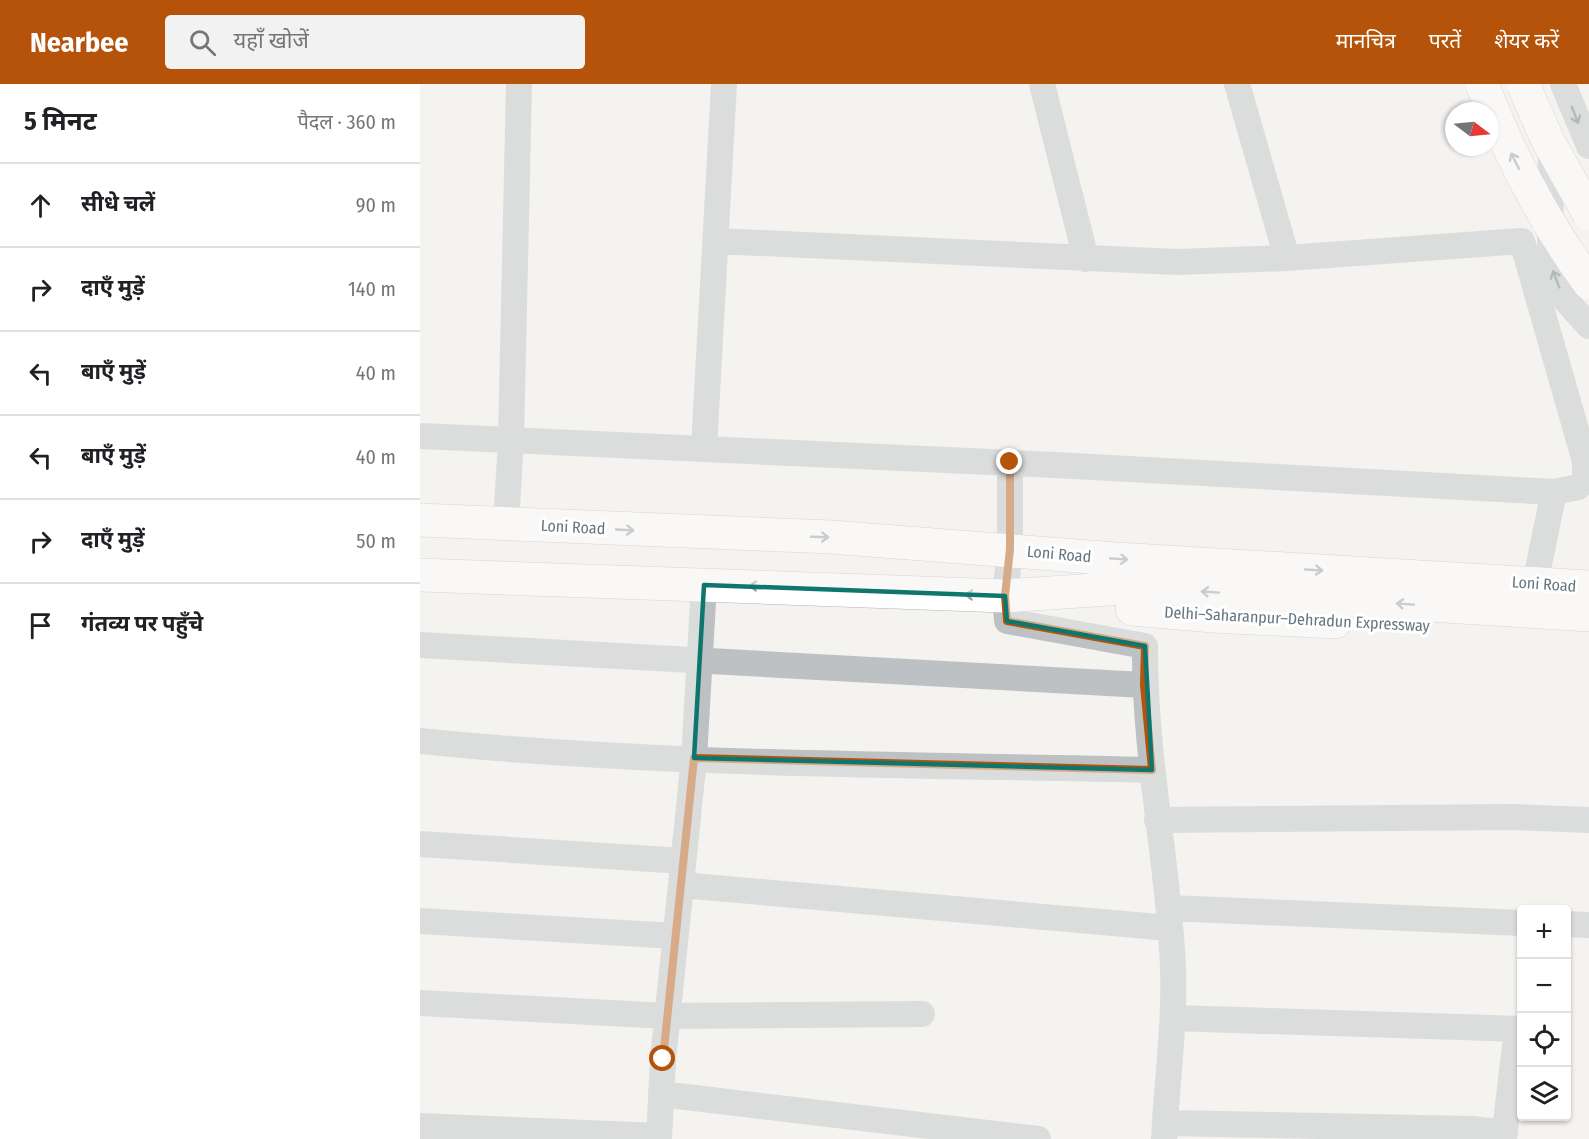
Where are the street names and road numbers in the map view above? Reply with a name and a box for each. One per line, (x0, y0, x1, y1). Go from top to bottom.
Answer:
street label: Loni Road (540, 516, 606, 538)
street label: Loni Road (1026, 542, 1092, 566)
street label: Loni Road (1511, 572, 1577, 596)
street label: Delhi–Saharanpur–Dehradun Expressway (1164, 603, 1431, 635)

